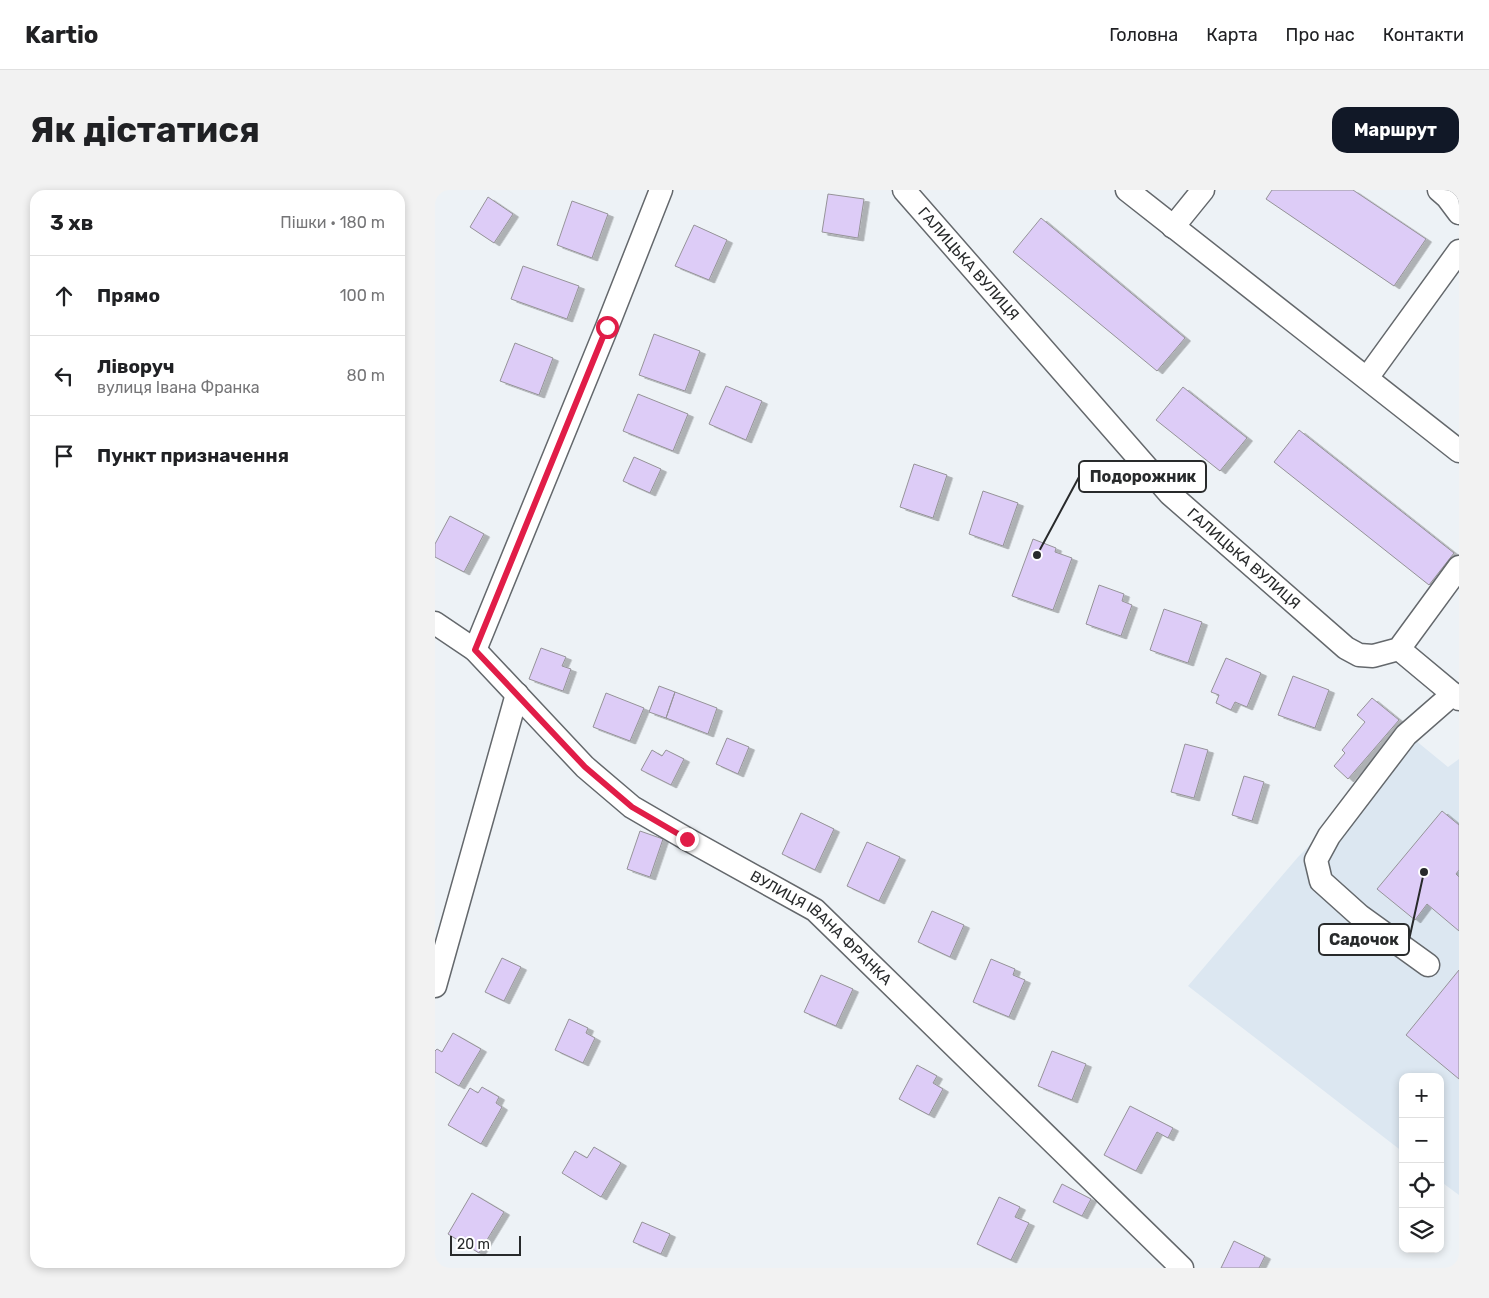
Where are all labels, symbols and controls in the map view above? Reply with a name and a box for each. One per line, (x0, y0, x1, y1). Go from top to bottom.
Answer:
text: Kartio (25, 21, 99, 49)
text: Головна (1109, 24, 1178, 46)
text: Карта (1206, 24, 1258, 46)
text: Про нас (1286, 24, 1355, 46)
text: Контакти (1383, 24, 1464, 46)
button: Маршрут (1332, 107, 1459, 153)
text: Як дістатися (30, 109, 260, 151)
street label: ГАЛИЦЬКА ВУЛИЦЯ (914, 204, 1023, 324)
text: 3 хв (50, 210, 93, 235)
text: Пішки · 180 m (280, 213, 385, 232)
icon: ahead (50, 282, 78, 310)
text: Прямо (97, 284, 160, 307)
text: 100 m (340, 286, 385, 305)
route start (596, 316, 619, 339)
text: Ліворуч (97, 355, 174, 378)
icon: left (50, 362, 78, 390)
text: 80 m (347, 366, 385, 385)
text: вулиця Івана Франка (97, 378, 260, 397)
icon: arrive (50, 442, 78, 470)
text: Пункт призначення (97, 444, 289, 467)
callout: Подорожник (1079, 461, 1206, 492)
text: Подорожник (1090, 467, 1197, 486)
street label: ГАЛИЦЬКА ВУЛИЦЯ (1184, 504, 1304, 613)
route end (676, 828, 699, 851)
street label: ВУЛИЦЯ ІВАНА ФРАНКА (747, 867, 895, 989)
callout: Садочок (1319, 924, 1409, 955)
text: Садочок (1329, 930, 1399, 949)
map controls (1399, 1073, 1444, 1253)
button: + (1399, 1073, 1444, 1118)
button: − (1399, 1118, 1444, 1163)
button: locate (1399, 1163, 1444, 1208)
button: layers (1399, 1208, 1444, 1253)
scale bar (450, 1233, 521, 1256)
text: 20 m (457, 1236, 490, 1253)

